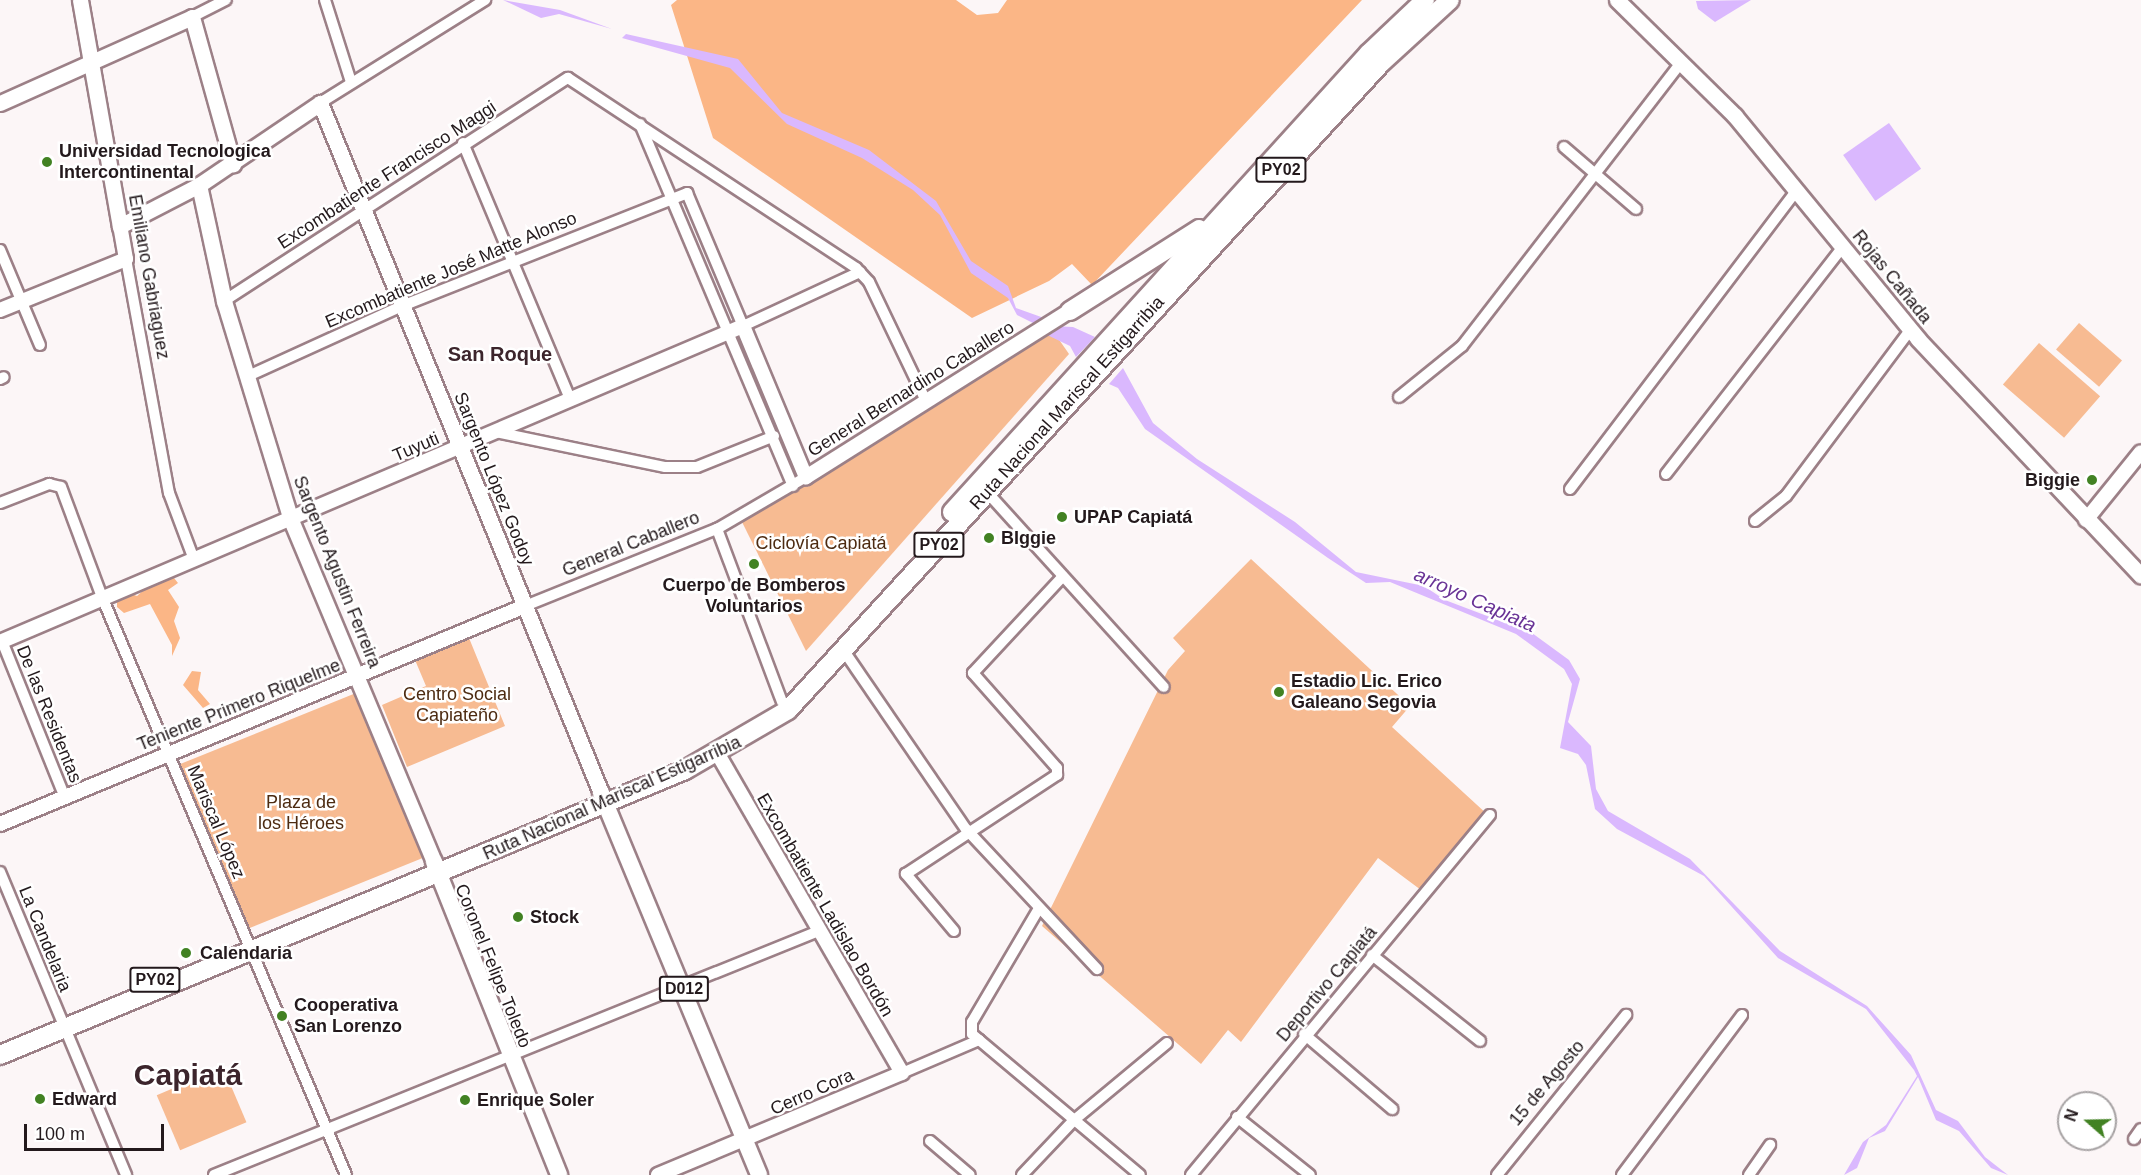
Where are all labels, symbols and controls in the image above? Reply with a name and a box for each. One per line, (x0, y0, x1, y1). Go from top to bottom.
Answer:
street label: Excombatiente Francisco Maggi (274, 96, 500, 254)
place label: Universidad Tecnologica Intercontinental (59, 141, 271, 184)
marker: Universidad Tecnologica Intercontinental (40, 155, 54, 169)
road number: PY02 (1254, 157, 1308, 183)
street label: Emiliano Gabriaguez (124, 193, 174, 361)
street label: Excombatiente José Matte Alonso (322, 207, 580, 333)
street label: Rojas Cañada (1848, 226, 1936, 328)
street label: Ruta Nacional Mariscal Estigarribia (965, 292, 1169, 514)
street label: General Bernardino Caballero (804, 316, 1018, 462)
district label: San Roque (448, 342, 552, 366)
street label: Sargento López Godoy (449, 389, 539, 569)
street label: Tuyuti (390, 428, 442, 466)
place label: Biggie (2025, 469, 2080, 491)
street label: Sargento Agustin Ferreira (288, 472, 386, 672)
marker: Biggie (2085, 473, 2099, 487)
place label: UPAP Capiatá (1074, 506, 1193, 528)
street label: General Caballero (559, 507, 703, 581)
marker: UPAP Capiatá (1055, 510, 1069, 524)
place label: BIggie (1001, 527, 1056, 549)
marker: BIggie (982, 531, 996, 545)
park label: Ciclovía Capiatá (755, 532, 887, 554)
road number: PY02 (912, 532, 966, 558)
marker: Cuerpo de Bomberos Voluntarios (745, 555, 763, 573)
water label: arroyo Capiata (1410, 562, 1540, 638)
place label: Cuerpo de Bomberos Voluntarios (662, 575, 846, 618)
street label: De las Residentas (12, 642, 86, 786)
street label: Teniente Primero Riquelme (134, 654, 344, 756)
place label: Estadio Lic. Erico Galeano Segovia (1291, 671, 1442, 714)
park label: Centro Social Capiateño (403, 684, 511, 726)
marker: Estadio Lic. Erico Galeano Segovia (1272, 685, 1286, 699)
street label: Ruta Nacional Mariscal Estigarribia (480, 731, 744, 865)
street label: Mariscal López (182, 762, 250, 882)
street label: Excombatiente Ladislao Bordón (752, 790, 898, 1020)
park label: Plaza de los Héroes (258, 792, 344, 834)
street label: Coronel Felipe Toledo (450, 881, 536, 1051)
street label: La Candelaria (14, 883, 76, 995)
place label: Stock (530, 906, 579, 928)
marker: Stock (511, 910, 525, 924)
street label: Deportivo Capiatá (1272, 922, 1382, 1046)
place label: Calendaria (200, 942, 292, 964)
marker: Calendaria (177, 944, 195, 962)
road number: PY02 (128, 967, 182, 993)
road number: D012 (658, 976, 710, 1002)
place label: Cooperativa San Lorenzo (294, 995, 402, 1038)
marker: Cooperativa San Lorenzo (275, 1009, 289, 1023)
street label: 15 de Agosto (1505, 1035, 1589, 1131)
district label: Capiatá (134, 1057, 242, 1093)
street label: Cerro Cora (767, 1064, 857, 1120)
place label: Edward (52, 1088, 117, 1110)
place label: Enrique Soler (477, 1089, 594, 1111)
north arrow (2057, 1091, 2117, 1151)
marker: Edward (33, 1092, 47, 1106)
marker: Enrique Soler (458, 1093, 472, 1107)
text: N (2062, 1107, 2081, 1124)
scale bar (27, 1112, 166, 1150)
text: 100 m (35, 1124, 85, 1144)

